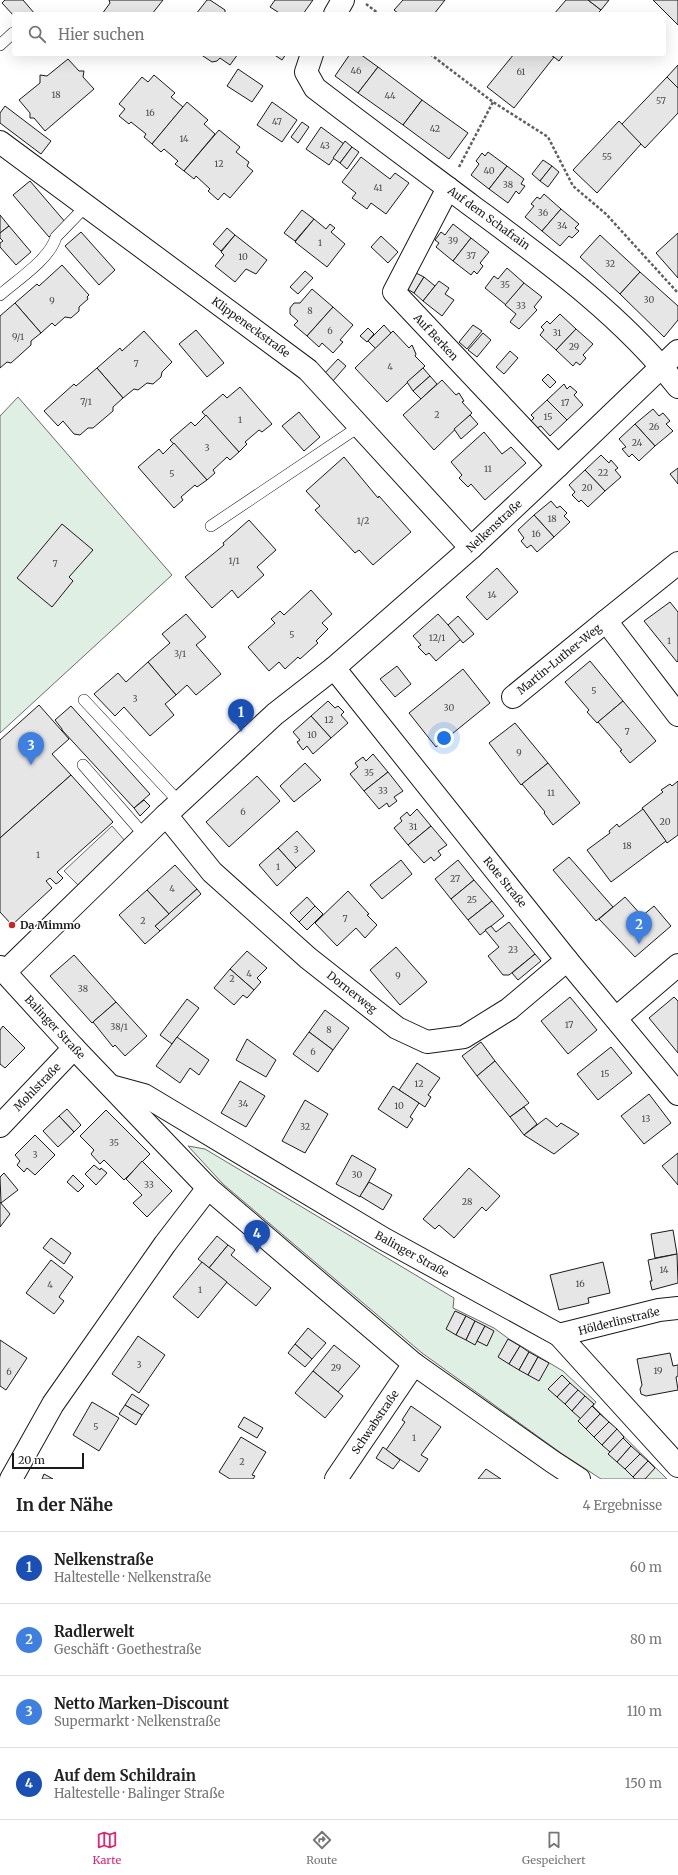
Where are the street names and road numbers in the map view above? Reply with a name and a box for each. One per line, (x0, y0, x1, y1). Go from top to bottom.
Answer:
street label: Auf dem Schafrain (444, 183, 533, 253)
street label: Klippeneckstraße (209, 294, 293, 360)
street label: Auf Berken (410, 310, 462, 364)
street label: Nelkenstraße (463, 497, 525, 555)
street label: Martin-Luther-Weg (514, 620, 604, 697)
street label: Rote Straße (480, 854, 530, 910)
street label: Dornerweg (324, 968, 380, 1016)
street label: Balinger Straße (22, 992, 88, 1062)
street label: Mohlstraße (11, 1060, 63, 1114)
street label: Balinger Straße (373, 1228, 452, 1280)
street label: Hölderlinstraße (577, 1304, 661, 1338)
street label: Schwabstraße (348, 1387, 402, 1457)

